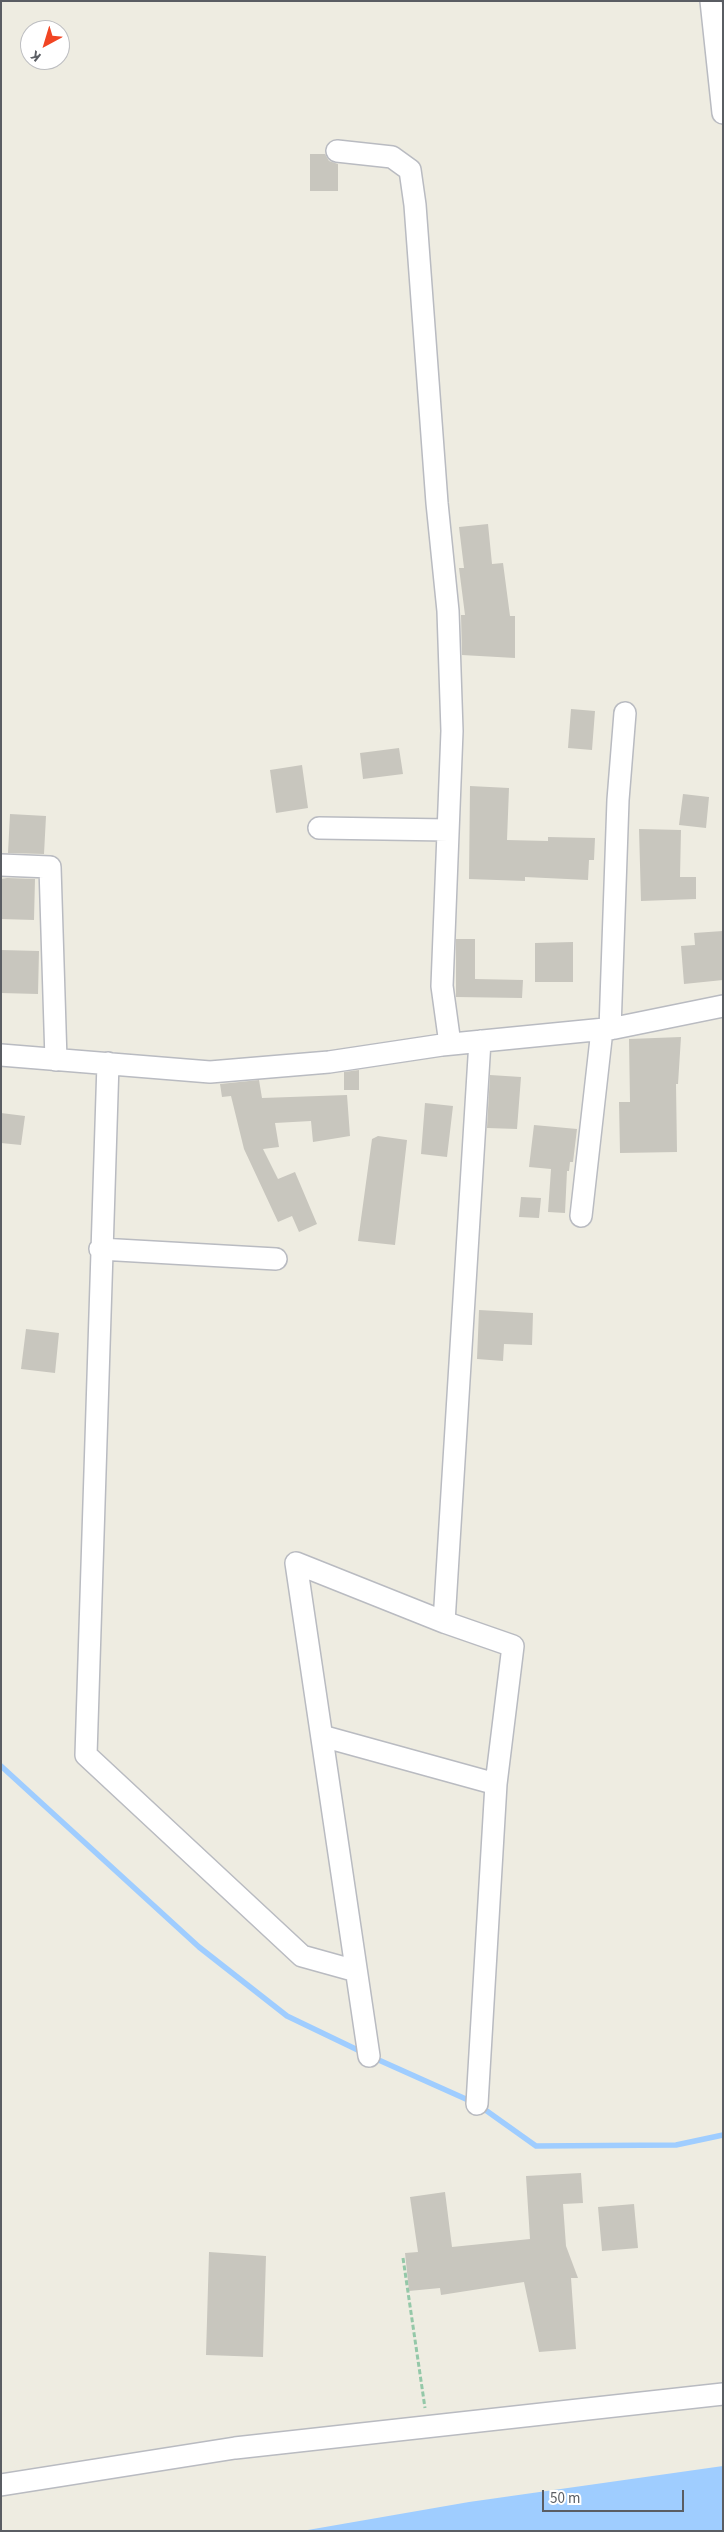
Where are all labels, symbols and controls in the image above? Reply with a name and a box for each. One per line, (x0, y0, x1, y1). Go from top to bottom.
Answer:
north arrow (20, 20, 70, 70)
text: K (27, 45, 46, 66)
scale bar (544, 2480, 686, 2512)
text: 50 m (550, 2488, 580, 2509)

